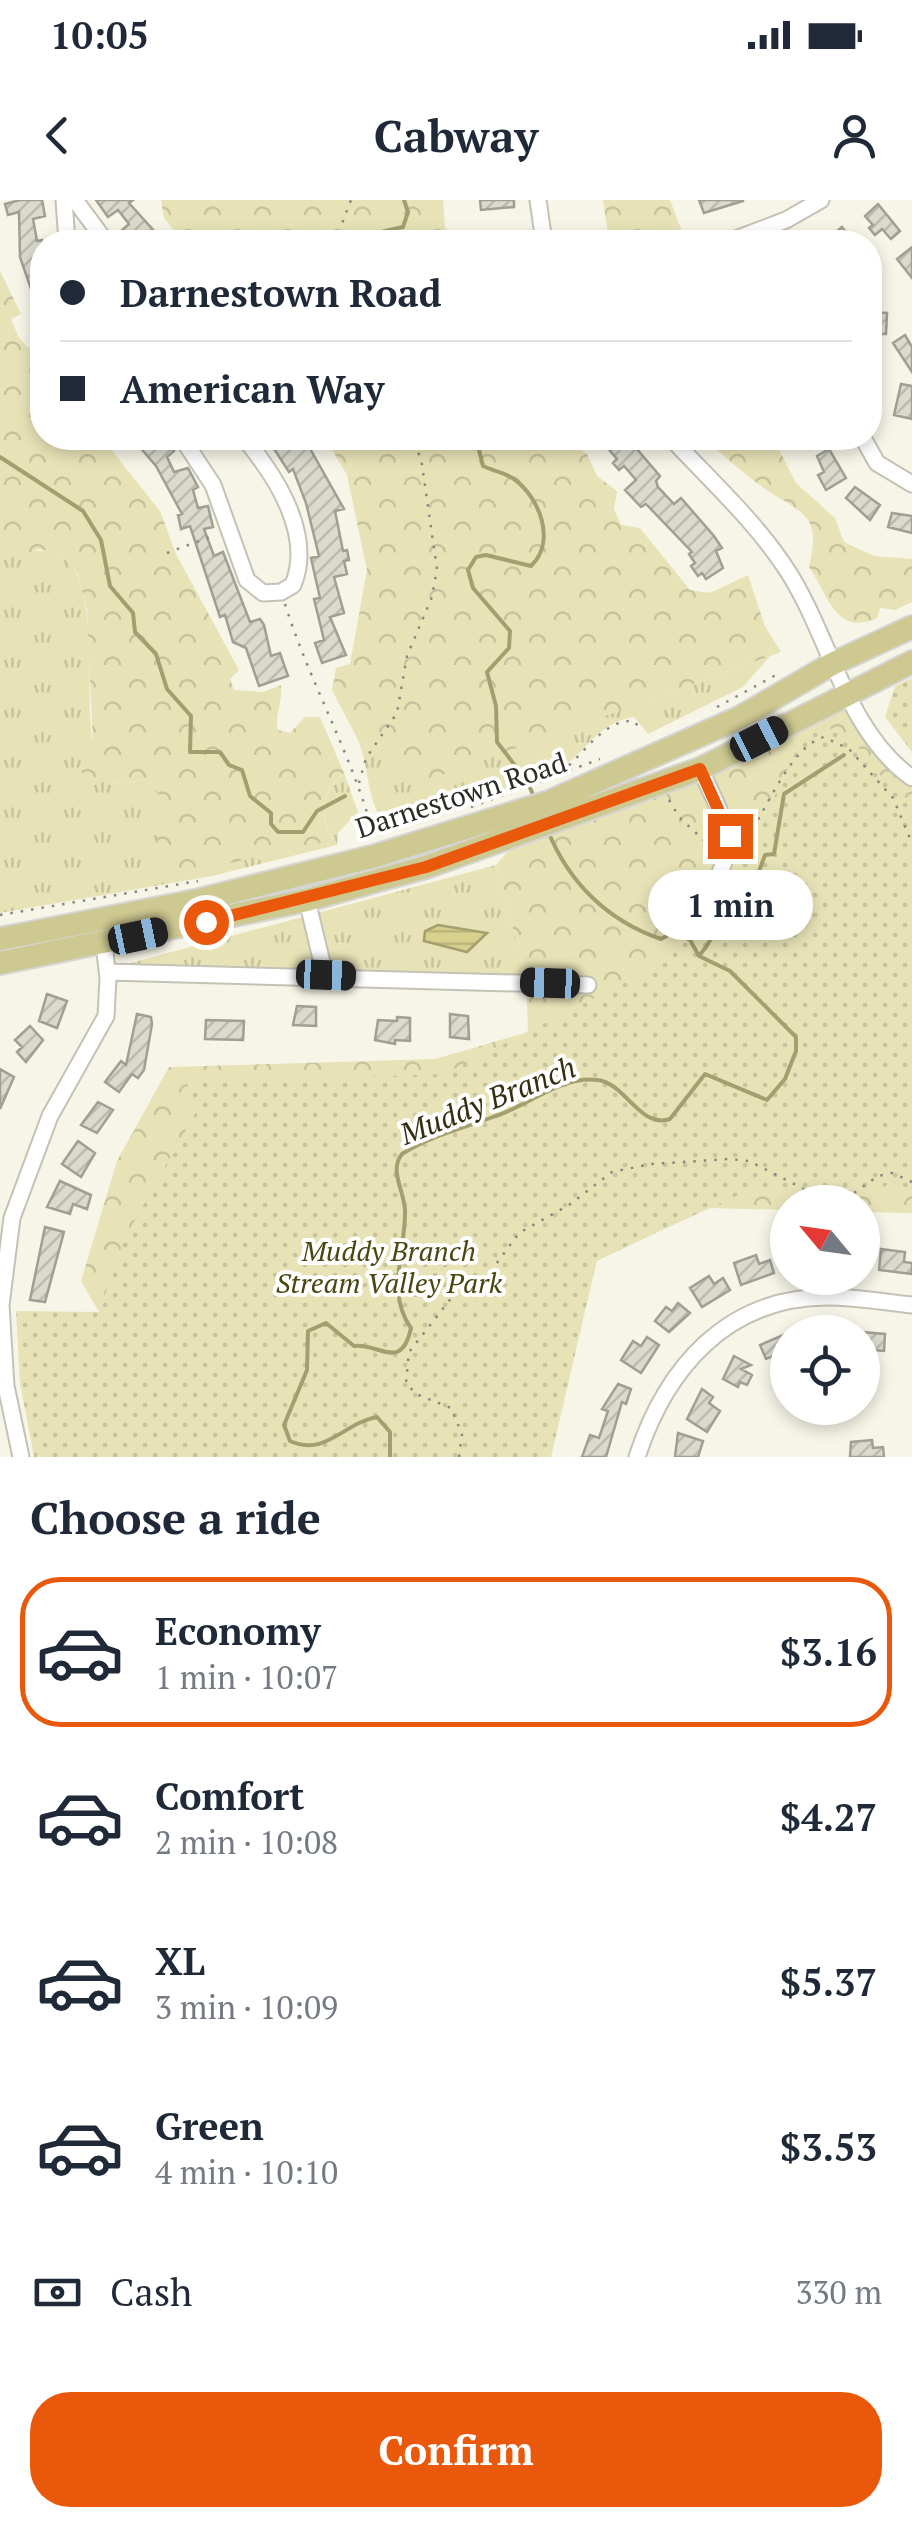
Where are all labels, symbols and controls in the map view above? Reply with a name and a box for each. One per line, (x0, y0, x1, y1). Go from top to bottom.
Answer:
text: 10:05 (50, 10, 149, 60)
text: Cabway (374, 105, 538, 165)
icon: back (30, 108, 85, 163)
icon: person (827, 108, 882, 163)
text: Darnestown Road (120, 268, 441, 318)
text: American Way (120, 364, 384, 414)
car (725, 712, 793, 766)
street label: Darnestown Road (351, 743, 571, 846)
route end (708, 814, 753, 859)
callout: 1 min (648, 871, 812, 941)
text: 1 min (687, 884, 774, 926)
route start (184, 900, 229, 945)
car (106, 915, 170, 957)
car (295, 959, 357, 991)
car (519, 967, 581, 999)
water label: Muddy Branch (393, 1047, 582, 1154)
north arrow (770, 1185, 880, 1295)
map controls (770, 1185, 880, 1425)
park label: Muddy Branch Stream Valley Park (276, 1232, 503, 1301)
button: locate (770, 1315, 880, 1425)
text: Choose a ride (30, 1487, 321, 1547)
text: Economy (155, 1606, 321, 1656)
icon: car (35, 1607, 125, 1697)
text: $3.16 (780, 1627, 877, 1677)
text: 1 min · 10:07 (155, 1656, 338, 1698)
text: Comfort (155, 1771, 304, 1821)
icon: car (35, 1772, 125, 1862)
text: $4.27 (780, 1792, 877, 1842)
text: 2 min · 10:08 (155, 1821, 338, 1863)
text: XL (155, 1936, 205, 1986)
icon: car (35, 1937, 125, 2027)
text: $5.37 (780, 1957, 877, 2007)
text: 3 min · 10:09 (155, 1986, 338, 2028)
text: Green (155, 2101, 264, 2151)
icon: car (35, 2102, 125, 2192)
text: $3.53 (780, 2122, 877, 2172)
text: 4 min · 10:10 (155, 2151, 338, 2193)
icon: cash (30, 2265, 85, 2320)
text: Cash (110, 2267, 192, 2317)
text: 330 m (795, 2271, 882, 2313)
button: Confirm (30, 2392, 882, 2507)

